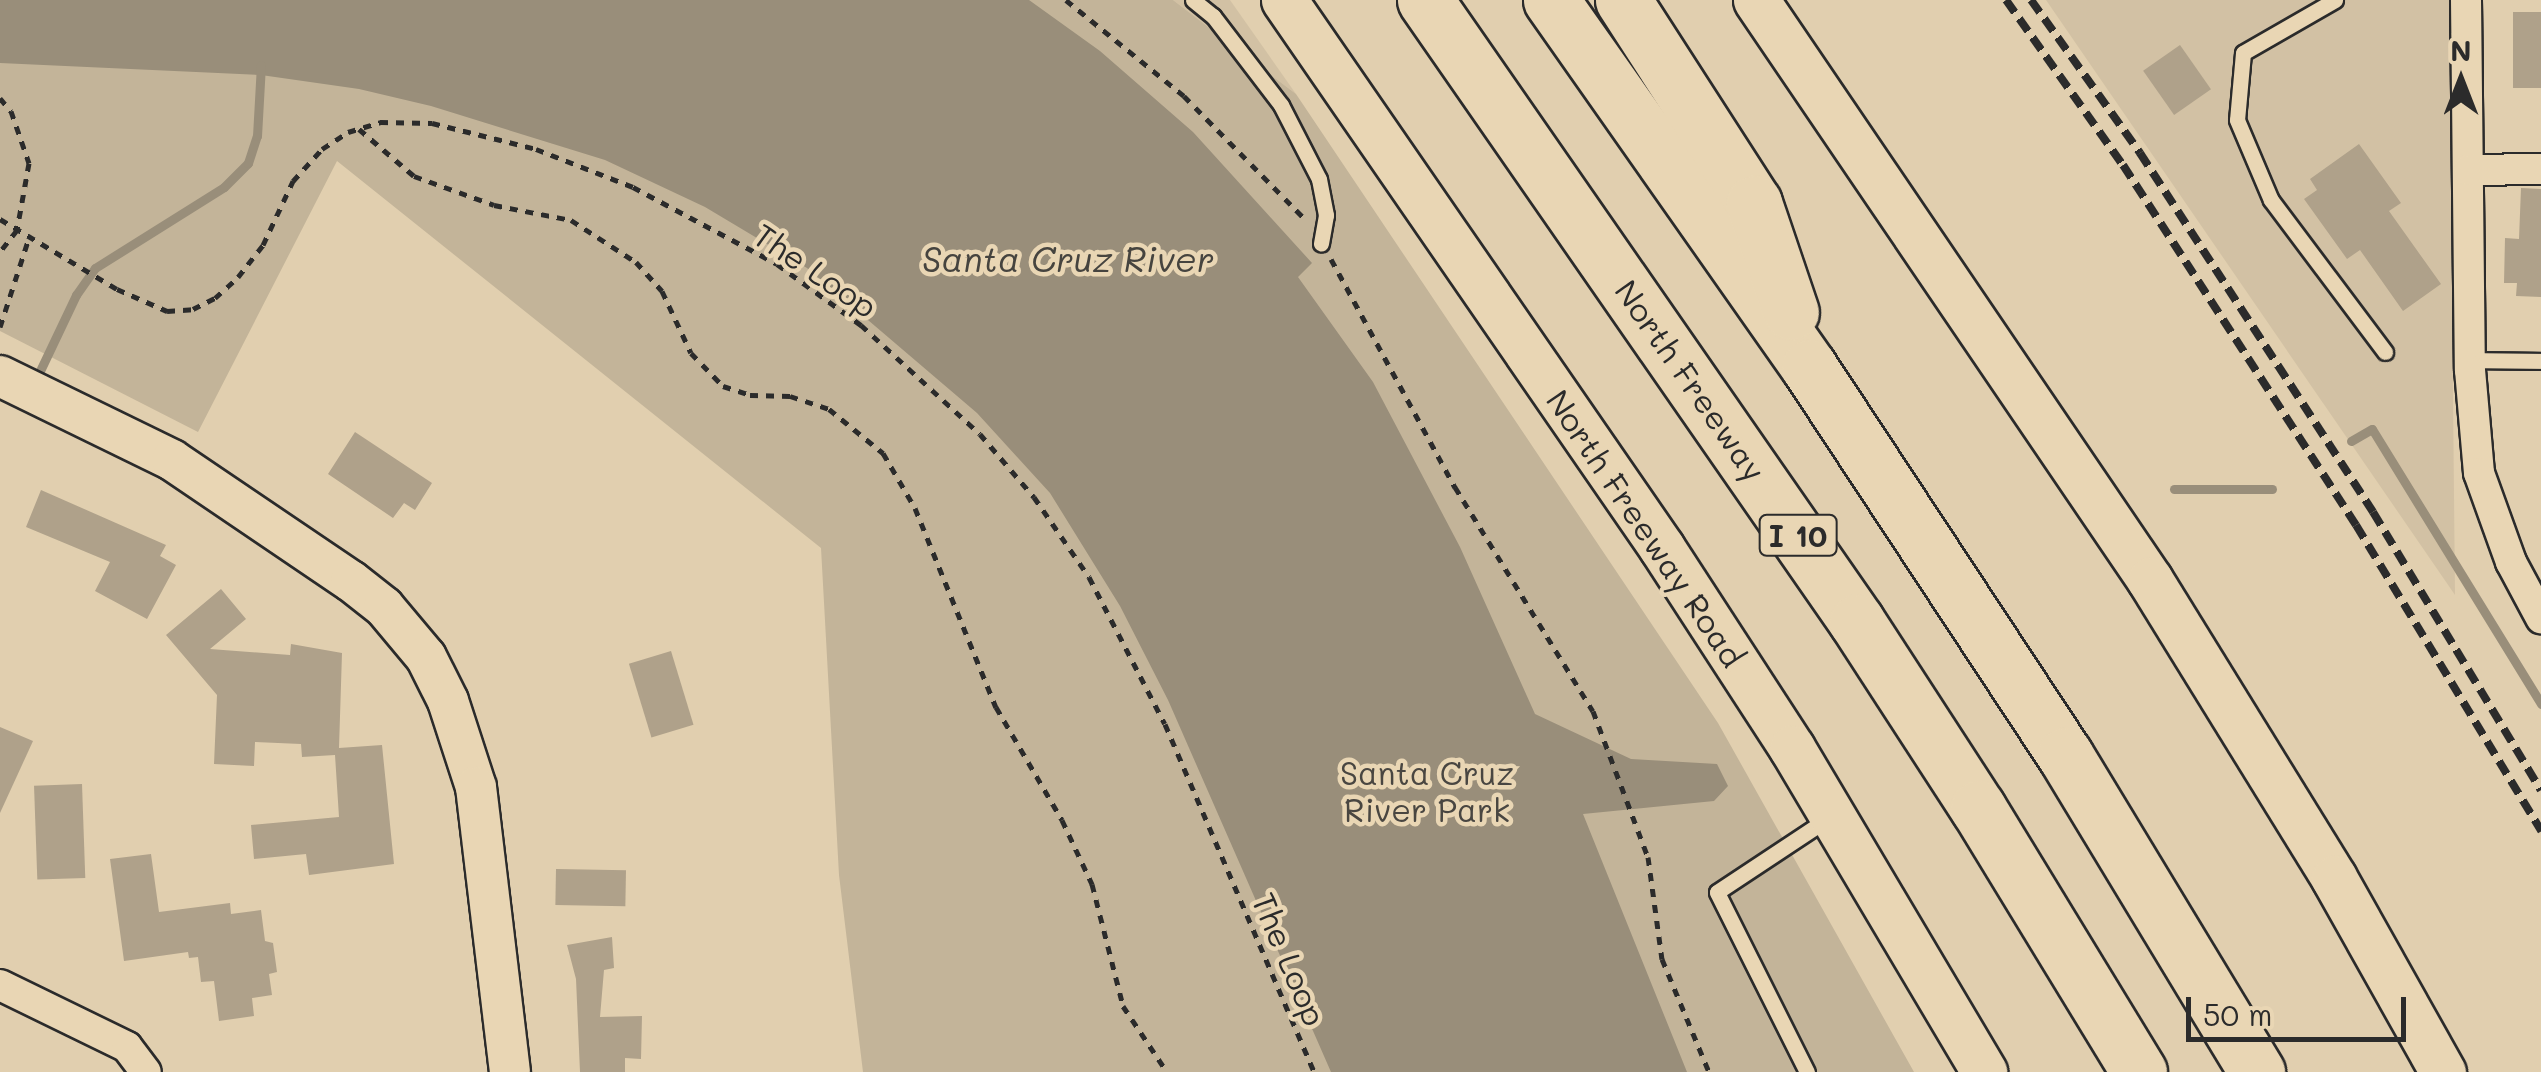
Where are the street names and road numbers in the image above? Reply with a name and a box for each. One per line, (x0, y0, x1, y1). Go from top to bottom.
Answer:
street label: The Loop (747, 215, 885, 325)
street label: North Freeway (1608, 272, 1774, 488)
street label: North Freeway Road (1539, 382, 1753, 674)
road number: I 10 (1758, 510, 1838, 560)
street label: The Loop (1245, 887, 1335, 1031)

